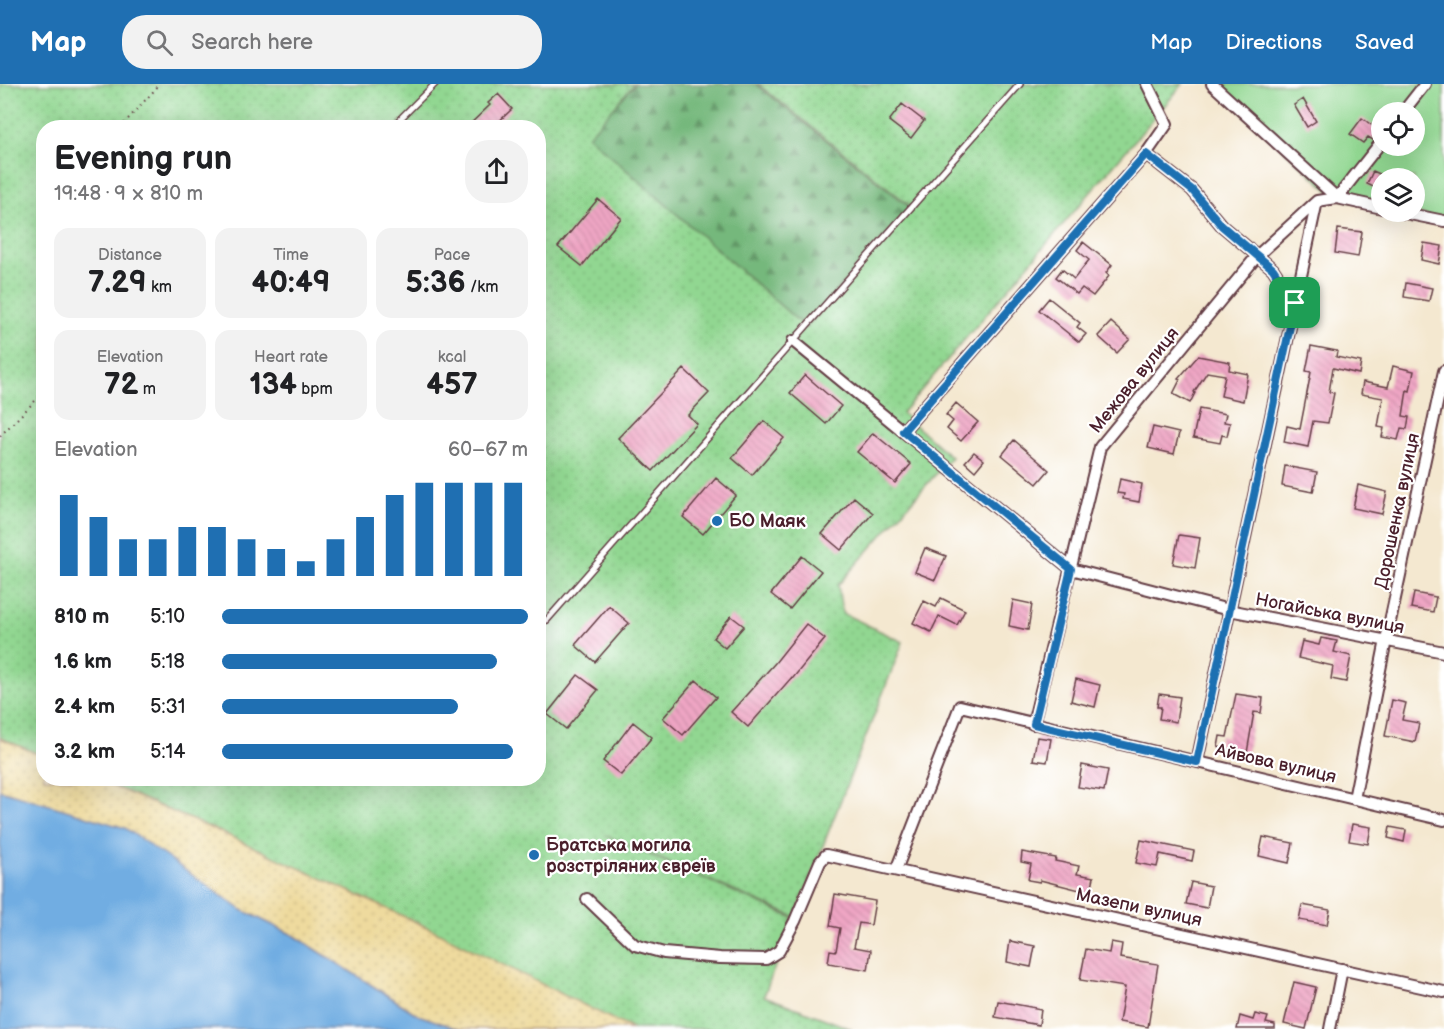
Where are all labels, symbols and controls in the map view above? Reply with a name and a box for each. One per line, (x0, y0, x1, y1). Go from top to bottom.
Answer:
search box (122, 15, 542, 69)
text: Map (30, 26, 86, 59)
icon: search (143, 26, 176, 59)
text: Search here (191, 29, 313, 56)
text: Map (1150, 30, 1193, 55)
text: Directions (1226, 30, 1322, 55)
text: Saved (1355, 30, 1414, 55)
map controls (1371, 102, 1425, 222)
button: locate (1371, 102, 1425, 156)
text: Evening run (54, 139, 232, 179)
button: share (465, 140, 528, 203)
button: layers (1371, 168, 1425, 222)
text: 19:48 · 9 × 810 m (54, 182, 203, 206)
text: Distance (98, 246, 162, 265)
text: Time (273, 246, 309, 265)
text: Pace (434, 246, 470, 265)
text: 7.29 (88, 265, 147, 301)
text: 40:49 (252, 265, 330, 301)
text: 5:36 (406, 265, 466, 301)
pin (1269, 277, 1320, 328)
text: km (147, 278, 172, 297)
text: /km (466, 278, 498, 297)
icon: arrive (1278, 286, 1311, 319)
street label: Межова вулиця (1085, 323, 1184, 438)
text: Elevation (97, 348, 163, 367)
text: Heart rate (254, 348, 328, 367)
text: kcal (438, 348, 466, 367)
text: 72 (104, 367, 138, 403)
text: 134 (249, 367, 297, 403)
text: 457 (426, 367, 478, 403)
text: m (138, 380, 156, 399)
text: bpm (297, 380, 333, 399)
street label: Дорошенка вулиця (1371, 431, 1424, 591)
text: Elevation (54, 438, 137, 462)
text: 60–67 m (448, 438, 528, 462)
place label: БО Маяк (729, 511, 806, 532)
marker: БО Маяк (710, 514, 724, 528)
street label: Ногайська вулиця (1254, 589, 1406, 638)
text: 810 m (54, 605, 109, 629)
text: 5:10 (150, 605, 185, 629)
text: 1.6 km (54, 650, 112, 674)
text: 5:18 (150, 650, 185, 674)
text: 2.4 km (54, 695, 115, 719)
text: 5:31 (150, 695, 186, 719)
street label: Айвова вулиця (1212, 739, 1338, 788)
text: 3.2 km (54, 740, 115, 764)
text: 5:14 (150, 740, 185, 764)
place label: Братська могила розстріляних євреїв (546, 835, 716, 877)
marker: Братська могила розстріляних євреїв (527, 848, 541, 862)
street label: Мазепи вулиця (1074, 884, 1204, 931)

